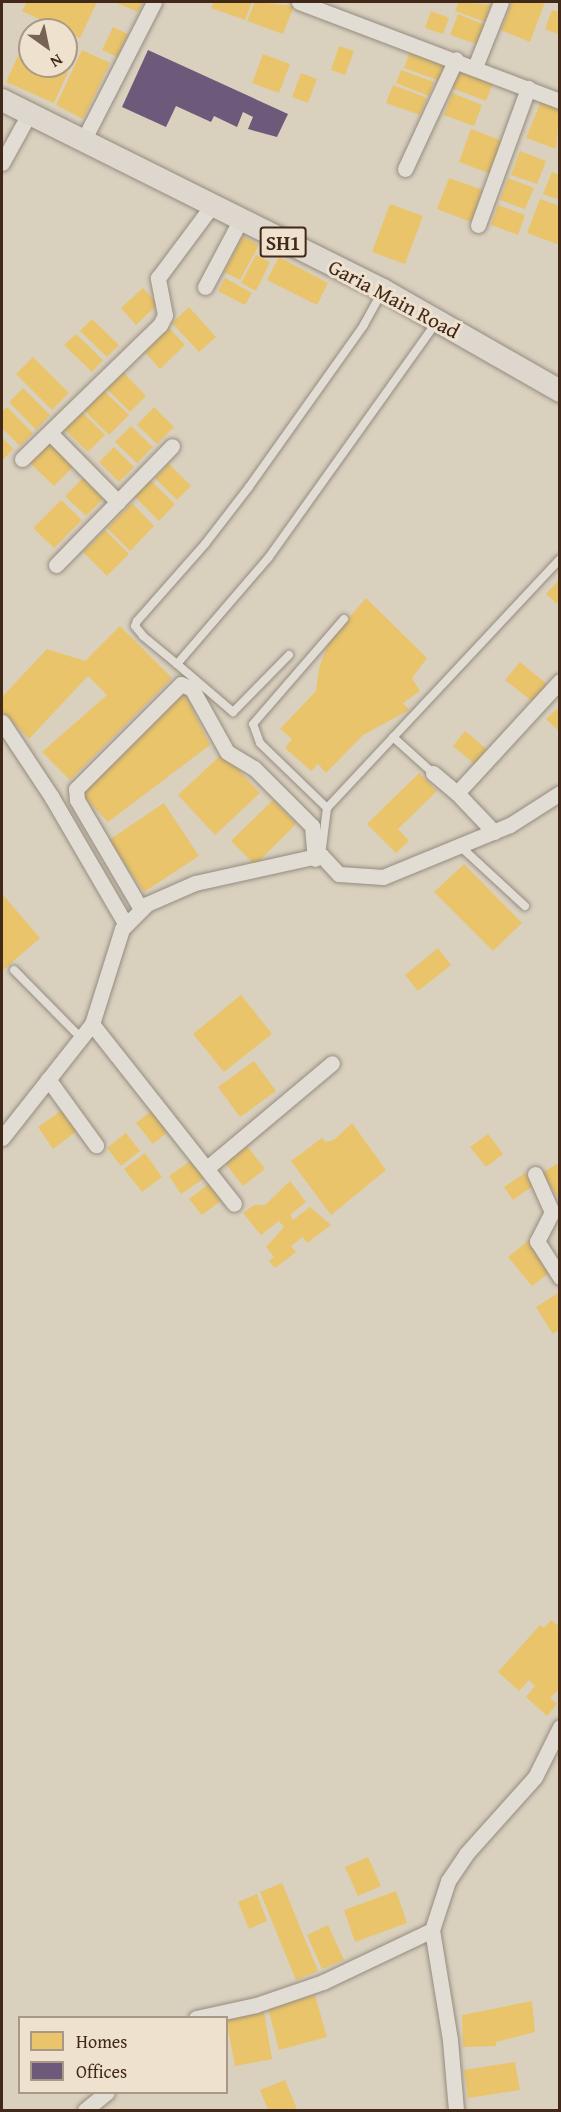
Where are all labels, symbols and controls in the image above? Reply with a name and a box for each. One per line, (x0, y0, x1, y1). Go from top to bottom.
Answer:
north arrow (18, 18, 78, 78)
text: N (46, 48, 68, 74)
road number: SH1 (259, 225, 307, 259)
street label: Garia Main Road (324, 254, 464, 344)
legend (18, 2016, 228, 2094)
text: Homes (76, 2028, 127, 2055)
text: Offices (76, 2058, 127, 2085)

